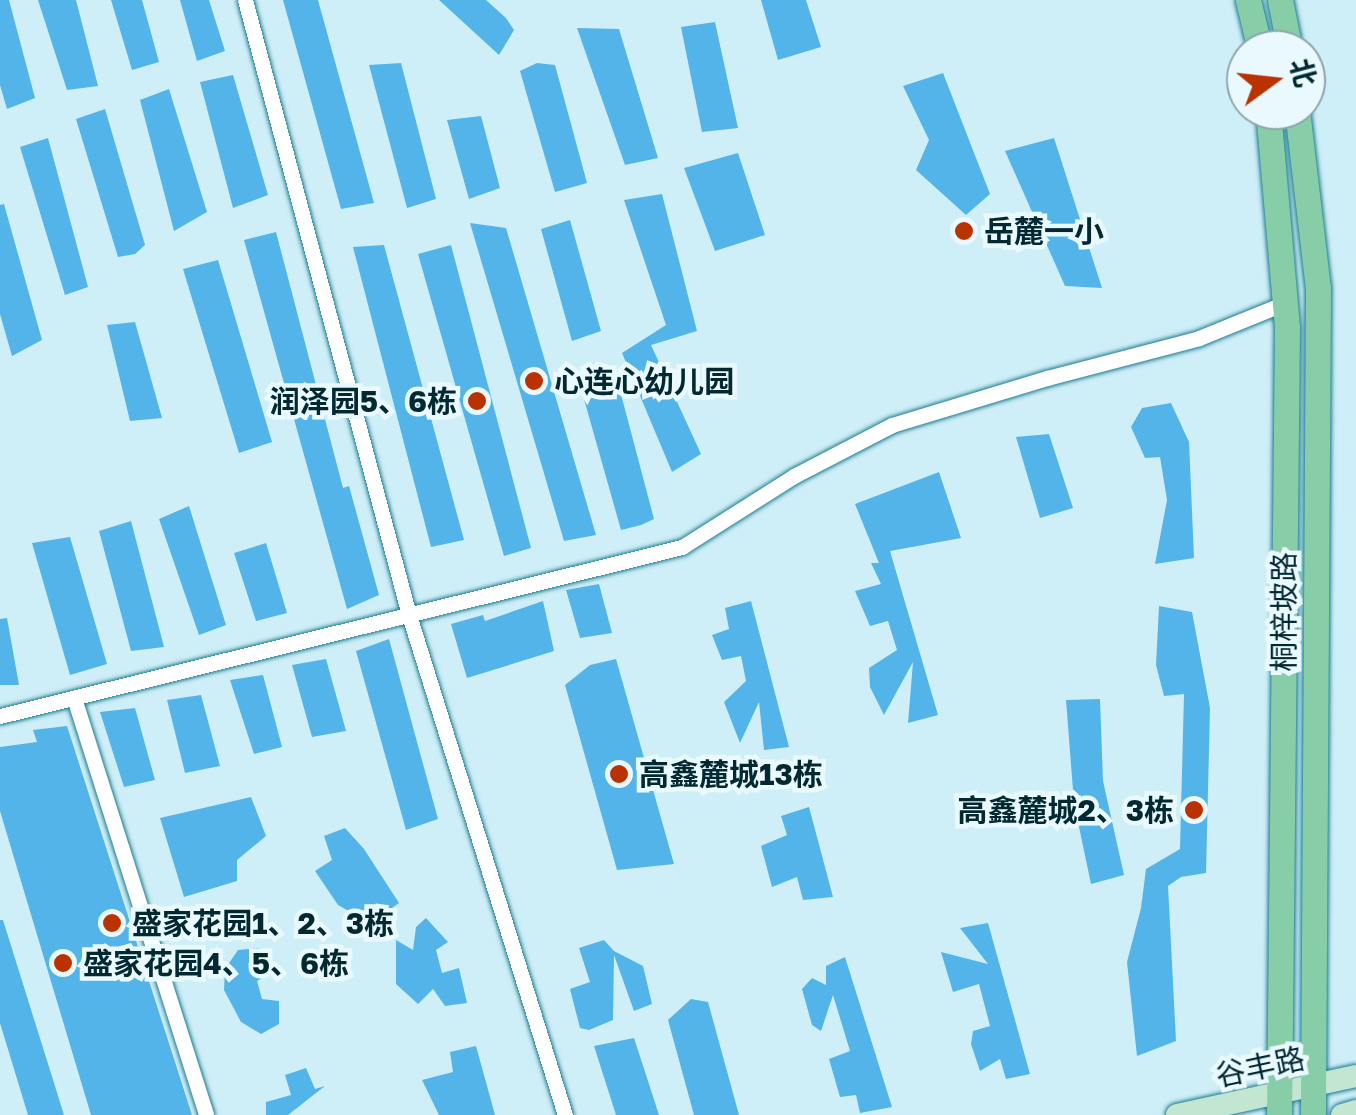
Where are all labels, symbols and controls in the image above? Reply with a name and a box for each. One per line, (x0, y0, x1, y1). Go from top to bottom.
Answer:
north arrow (1226, 30, 1326, 130)
text: 北 (1284, 55, 1323, 90)
place label: 岳麓一小 (984, 213, 1104, 249)
marker: 岳麓一小 (953, 220, 975, 242)
place label: 心连心幼儿园 (554, 363, 734, 399)
marker: 心连心幼儿园 (523, 370, 545, 392)
place label: 润泽园5、6栋 (270, 383, 457, 419)
marker: 润泽园5、6栋 (466, 390, 488, 412)
street label: 桐梓坡路 (1266, 552, 1302, 672)
place label: 高鑫麓城13栋 (639, 756, 823, 792)
marker: 高鑫麓城13栋 (608, 763, 630, 785)
place label: 高鑫麓城2、3栋 (957, 792, 1174, 828)
marker: 高鑫麓城2、3栋 (1183, 799, 1205, 821)
place label: 盛家花园1、2、3栋 (132, 905, 394, 941)
marker: 盛家花园1、2、3栋 (101, 912, 123, 934)
place label: 盛家花园4、5、6栋 (83, 945, 349, 981)
marker: 盛家花园4、5、6栋 (52, 952, 74, 974)
street label: 谷丰路 (1212, 1040, 1308, 1094)

